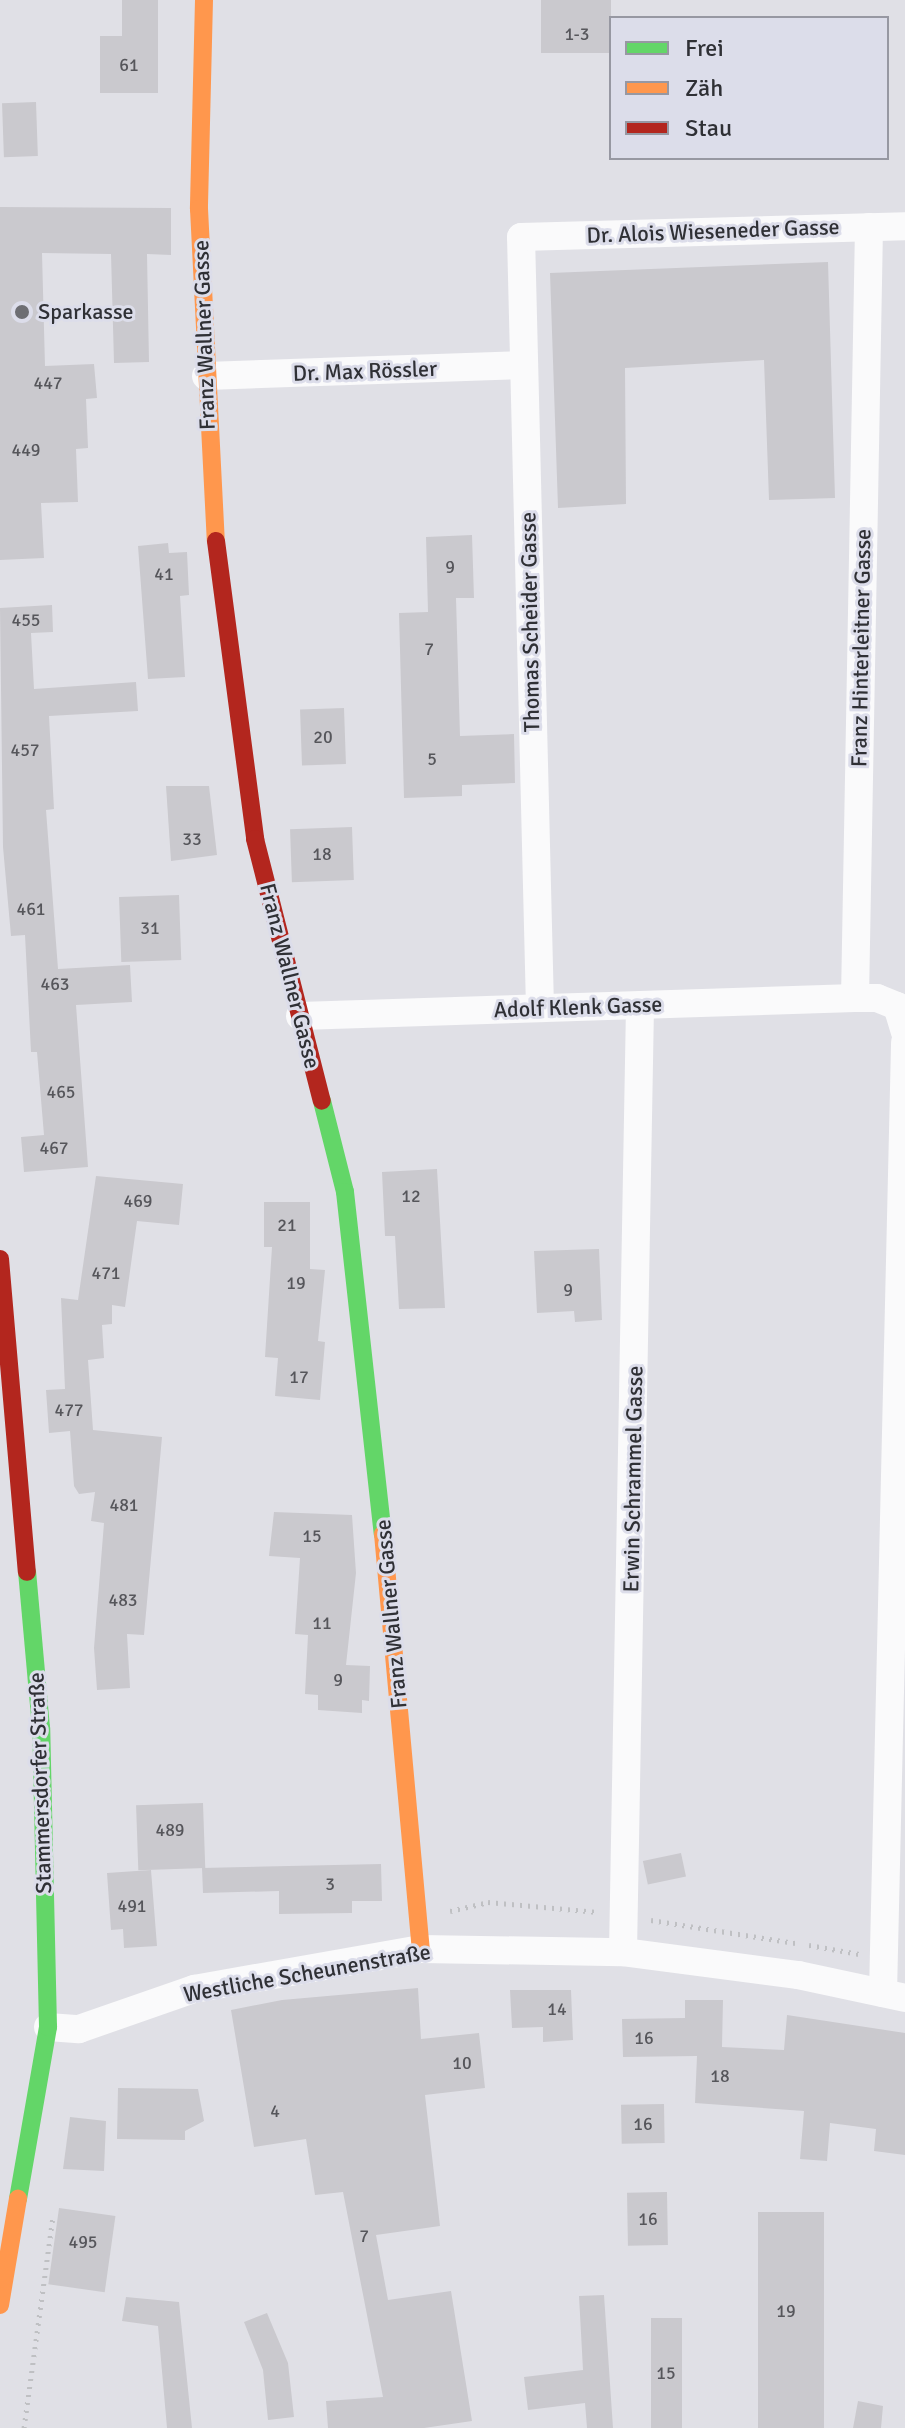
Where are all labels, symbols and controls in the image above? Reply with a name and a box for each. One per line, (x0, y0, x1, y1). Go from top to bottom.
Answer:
legend (609, 16, 889, 160)
house number: 1-3 (564, 23, 590, 45)
text: Frei (685, 33, 724, 63)
house number: 61 (119, 54, 139, 76)
text: Zäh (685, 73, 723, 103)
text: Stau (685, 113, 732, 143)
street label: Dr. Alois Wieseneder Gasse (586, 213, 840, 249)
street label: Franz Wallner Gasse (187, 240, 221, 430)
place label: Sparkasse (38, 299, 134, 325)
marker: Sparkasse (13, 303, 31, 321)
street label: Dr. Max Rössler (292, 355, 438, 387)
house number: 447 (33, 372, 63, 394)
house number: 449 (11, 439, 41, 461)
street label: Thomas Scheider Gasse (515, 512, 545, 732)
street label: Franz Hinterleitner Gasse (846, 529, 876, 767)
house number: 9 (445, 556, 455, 578)
house number: 41 (154, 563, 174, 585)
house number: 455 (11, 609, 41, 631)
house number: 7 (424, 638, 434, 660)
house number: 20 (313, 726, 333, 748)
house number: 457 (10, 739, 40, 761)
house number: 5 (427, 748, 437, 770)
house number: 33 (182, 828, 202, 850)
house number: 18 (312, 843, 332, 865)
street label: Franz Wallner Gasse (254, 881, 326, 1071)
house number: 461 (16, 898, 46, 920)
house number: 31 (140, 917, 160, 939)
house number: 463 (40, 973, 70, 995)
street label: Adolf Klenk Gasse (493, 991, 663, 1023)
house number: 465 (46, 1081, 76, 1103)
house number: 467 (39, 1137, 69, 1159)
house number: 12 (401, 1185, 421, 1207)
house number: 469 (123, 1190, 153, 1212)
house number: 21 (277, 1214, 297, 1236)
house number: 471 (91, 1262, 121, 1284)
house number: 19 (286, 1272, 306, 1294)
house number: 9 (563, 1279, 573, 1301)
street label: Erwin Schrammel Gasse (618, 1365, 648, 1593)
house number: 17 (289, 1366, 309, 1388)
house number: 477 (54, 1399, 84, 1421)
house number: 481 (109, 1494, 139, 1516)
street label: Franz Wallner Gasse (370, 1518, 412, 1710)
house number: 15 (302, 1525, 322, 1547)
house number: 483 (108, 1589, 138, 1611)
house number: 11 (312, 1612, 332, 1634)
house number: 9 (333, 1669, 343, 1691)
street label: Stammersdorfer Straße (23, 1672, 57, 1894)
house number: 489 (155, 1819, 185, 1841)
house number: 3 (325, 1873, 335, 1895)
house number: 491 (117, 1895, 147, 1917)
street label: Westliche Scheunenstraße (181, 1938, 433, 2008)
house number: 14 (547, 1998, 567, 2020)
house number: 16 (634, 2027, 654, 2049)
house number: 10 (452, 2052, 472, 2074)
house number: 18 (710, 2065, 730, 2087)
house number: 4 (270, 2100, 280, 2122)
house number: 16 (633, 2113, 653, 2135)
house number: 16 (638, 2208, 658, 2230)
house number: 7 (359, 2225, 369, 2247)
house number: 495 (68, 2231, 98, 2253)
house number: 19 (776, 2300, 796, 2322)
house number: 15 (656, 2362, 676, 2384)

